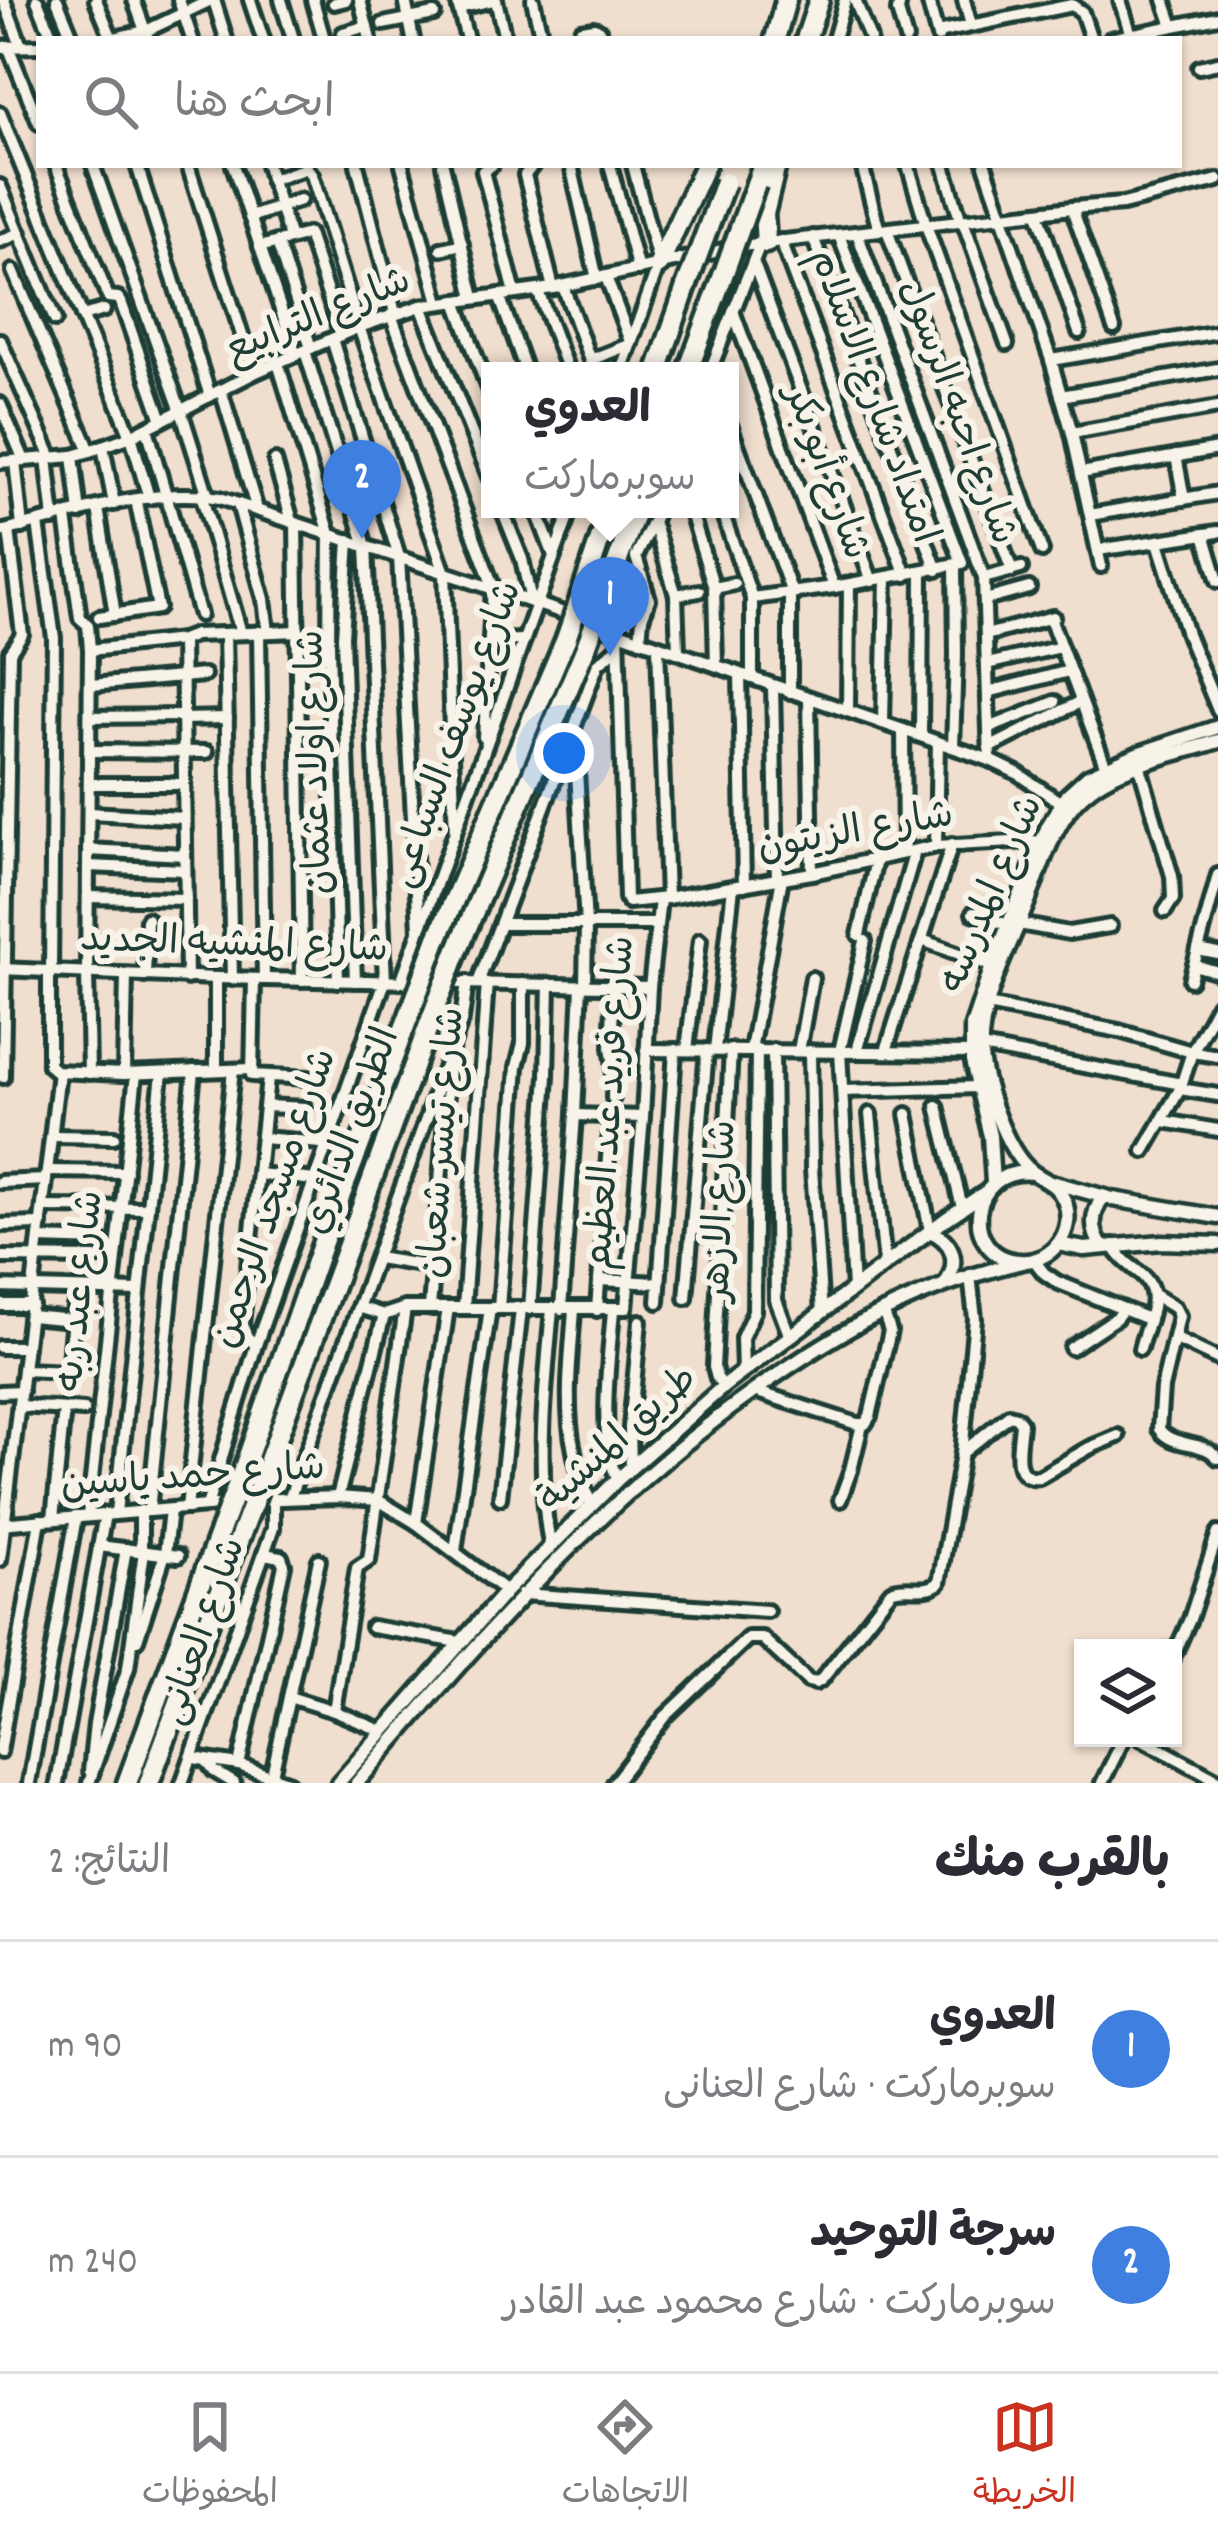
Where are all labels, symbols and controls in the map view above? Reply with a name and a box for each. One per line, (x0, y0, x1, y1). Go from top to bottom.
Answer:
search box (36, 36, 1182, 168)
icon: search (78, 69, 144, 135)
text: ابحث هنا (174, 74, 335, 138)
street label: امتداد شارع الاسلام (792, 242, 950, 552)
street label: شارع الترابيع (218, 256, 420, 380)
street label: شارع احبه الرسول (882, 273, 1028, 553)
popup (481, 362, 739, 518)
street label: شارع أبو بكر (766, 375, 881, 568)
text: العدوي (524, 380, 651, 444)
pin: 2 (323, 440, 401, 539)
text: سوبرماركت (524, 454, 696, 509)
pin: 1 (571, 557, 649, 656)
street label: شارع يوسف السباعى (377, 574, 539, 896)
street label: شارع اولاد عثمان (286, 629, 350, 895)
your location (534, 723, 594, 783)
street label: شارع المدرسه (928, 788, 1060, 1002)
street label: شارع الزيتون (754, 790, 958, 878)
street label: شارع المنشيه الجديد (79, 914, 389, 980)
street label: شارع فريد عبد العظيم (574, 934, 652, 1272)
street label: شارع تيسر شعبان (408, 1005, 482, 1281)
street label: الطريق الدائري (291, 1021, 417, 1243)
street label: شارع مسجد الرحمن (200, 1042, 354, 1356)
street label: شارع الازهر (692, 1119, 754, 1306)
street label: شارع عبد ربه (45, 1188, 121, 1394)
street label: طريق المنشية (528, 1354, 712, 1528)
street label: شارع حمد ياسين (59, 1442, 327, 1516)
street label: شارع العنانى (147, 1531, 263, 1733)
map controls (1074, 1639, 1182, 1747)
button: layers (1074, 1639, 1182, 1747)
text: بالقرب منك (935, 1829, 1170, 1901)
text: النتائج: 2 (48, 1837, 170, 1892)
text: العدوي (929, 1988, 1056, 2052)
text: 90 m (48, 2021, 123, 2076)
text: 1 (1127, 2021, 1135, 2076)
text: سوبرماركت · شارع العنانى (663, 2062, 1056, 2117)
text: سرجة التوحيد (810, 2204, 1056, 2268)
text: 240 m (48, 2237, 138, 2292)
text: 2 (1122, 2237, 1140, 2292)
text: سوبرماركت · شارع محمود عبد القادر (503, 2278, 1056, 2333)
tab: المحفوظات (142, 2394, 278, 2520)
tab: الاتجاهات (562, 2394, 689, 2520)
tab: الخريطة (973, 2394, 1076, 2520)

